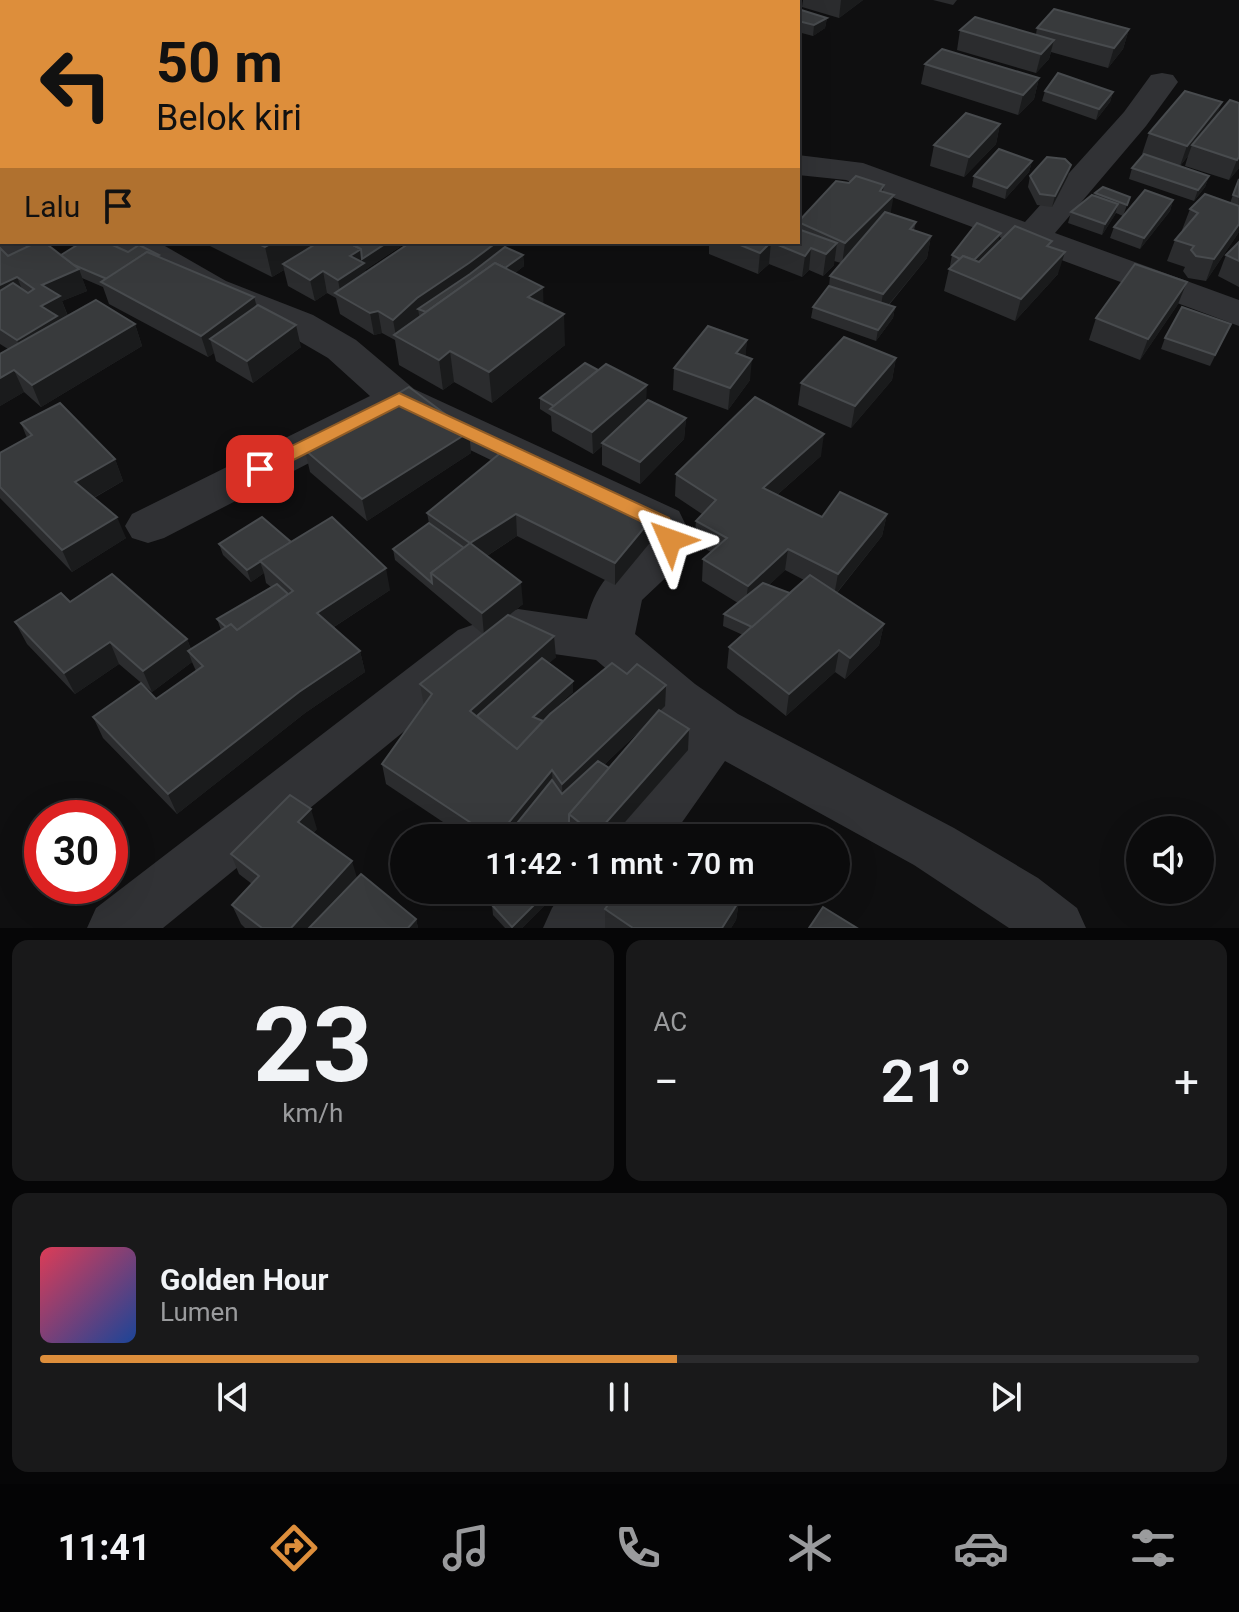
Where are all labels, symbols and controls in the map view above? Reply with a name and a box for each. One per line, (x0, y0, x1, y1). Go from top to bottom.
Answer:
text: 50 m (156, 30, 283, 96)
icon: left (24, 32, 128, 136)
text: Belok kiri (156, 97, 302, 139)
icon: arrive (96, 184, 140, 228)
text: Lalu (24, 189, 80, 224)
pin (226, 435, 294, 503)
icon: arrive (238, 447, 282, 491)
position arrow (628, 498, 712, 582)
speed limit sign: 30 (24, 800, 128, 904)
map controls (1126, 816, 1214, 904)
button: sound (1126, 816, 1214, 904)
text: 11:42 · 1 mnt · 70 m (485, 846, 755, 881)
text: 23 (253, 985, 372, 1106)
text: AC (654, 1007, 687, 1037)
text: 21° (880, 1046, 972, 1117)
text: − (654, 1056, 679, 1108)
text: + (1174, 1056, 1199, 1108)
text: km/h (282, 1098, 343, 1128)
text: Golden Hour (160, 1262, 329, 1297)
text: Lumen (160, 1297, 239, 1327)
icon: previous (211, 1375, 255, 1419)
icon: pause (597, 1375, 641, 1419)
icon: next (984, 1375, 1028, 1419)
icon: directions (266, 1520, 322, 1576)
icon: music (438, 1520, 494, 1576)
icon: phone (610, 1520, 666, 1576)
icon: climate (782, 1520, 838, 1576)
icon: car (953, 1520, 1009, 1576)
icon: filters (1125, 1520, 1181, 1576)
text: 11:41 (58, 1527, 151, 1569)

